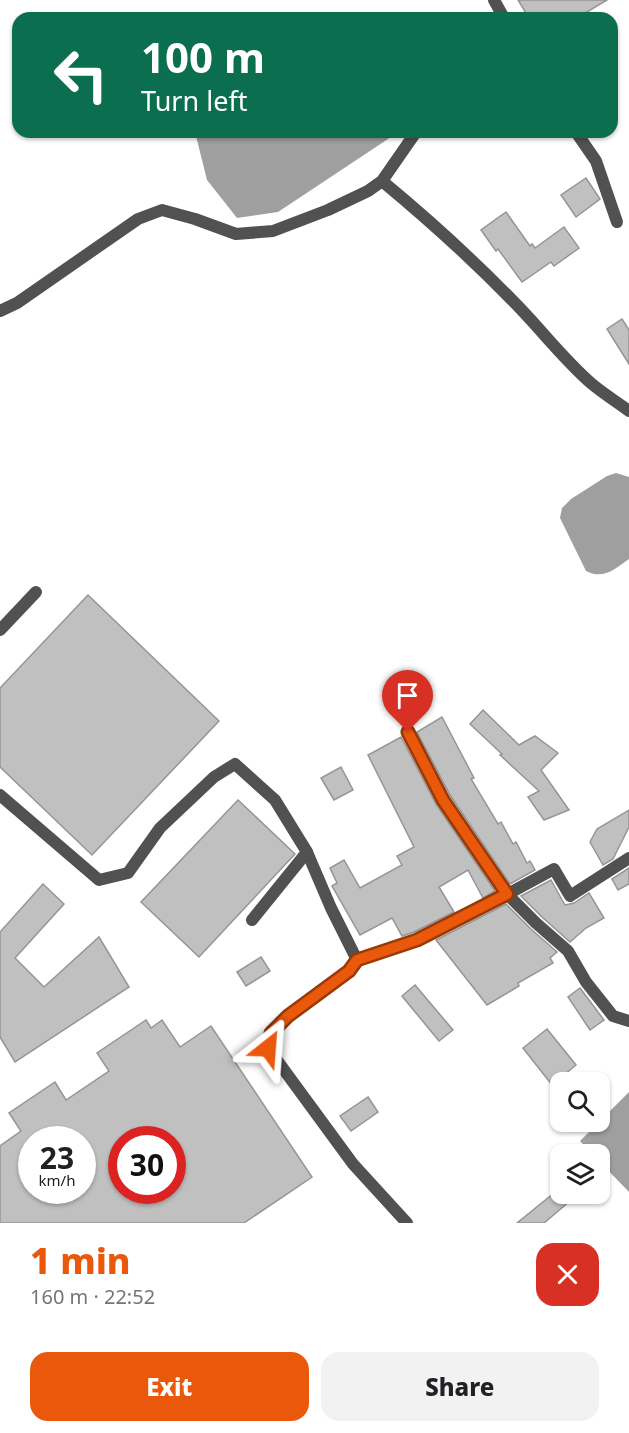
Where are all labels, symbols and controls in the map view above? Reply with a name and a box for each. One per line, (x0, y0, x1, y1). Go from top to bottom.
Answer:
text: 100 m (141, 28, 265, 85)
icon: left (42, 36, 120, 114)
text: Turn left (141, 82, 247, 119)
pin (382, 670, 433, 732)
icon: arrive (391, 679, 424, 712)
position arrow (236, 1016, 300, 1080)
map controls (550, 1072, 610, 1204)
button: search (550, 1072, 610, 1132)
speed limit sign: 30 (108, 1126, 186, 1204)
text: 23 (40, 1137, 74, 1178)
button: layers (550, 1144, 610, 1204)
text: km/h (39, 1170, 75, 1190)
text: 1 min (30, 1236, 131, 1285)
button: close (536, 1243, 599, 1306)
text: 160 m · 22:52 (30, 1283, 155, 1310)
button: Exit (30, 1352, 309, 1421)
button: Share (321, 1352, 599, 1421)

